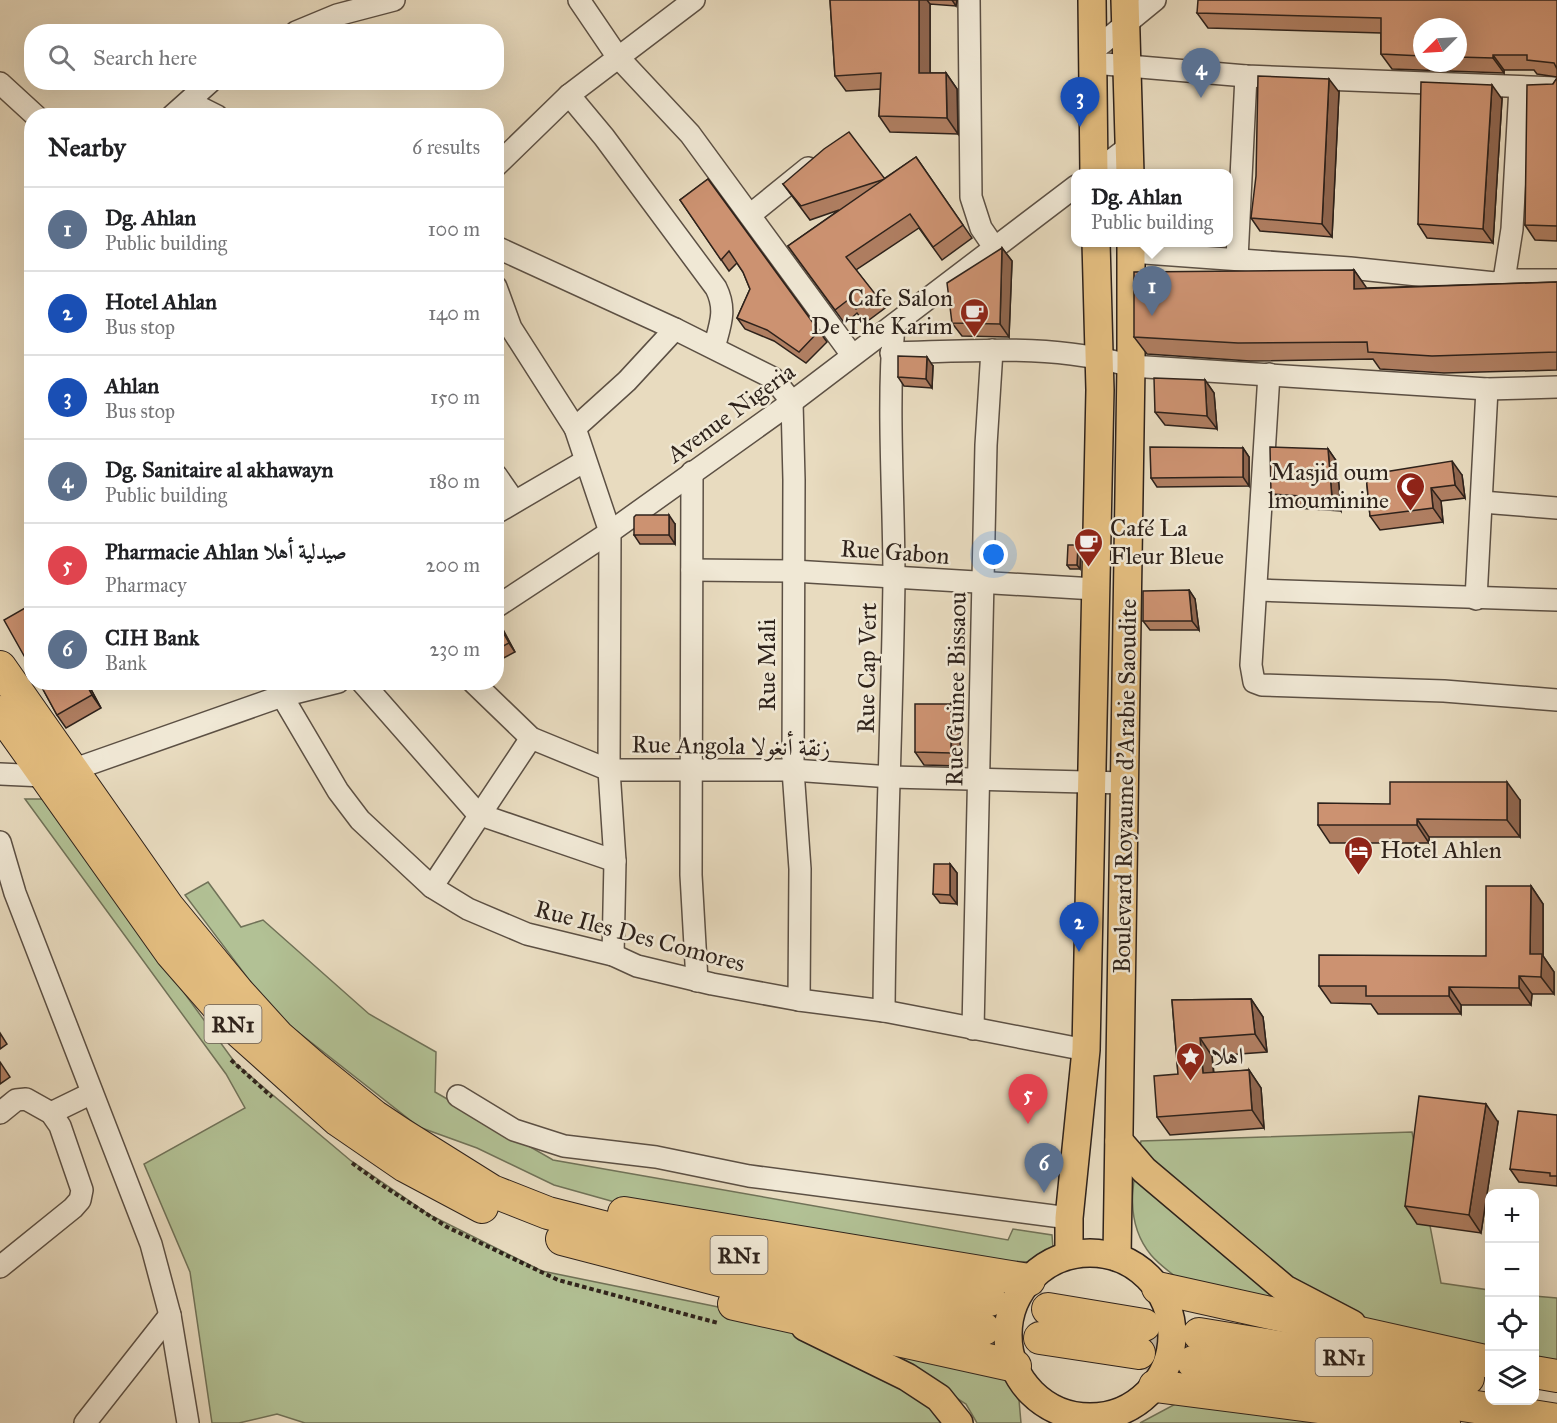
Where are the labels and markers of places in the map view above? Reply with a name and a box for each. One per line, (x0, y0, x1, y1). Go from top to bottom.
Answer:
pin: 4 (1182, 48, 1220, 98)
pin: 3 (1060, 78, 1100, 127)
pin: 1 (1132, 266, 1172, 316)
place label: Cafe Salon De The Karim (811, 283, 953, 341)
cafe icon: Cafe Salon De The Karim (958, 296, 990, 338)
place label: Masjid oum lmouminine (1268, 457, 1389, 515)
mosque icon: Masjid oum lmouminine (1394, 470, 1426, 512)
place label: Café La Fleur Bleue (1110, 513, 1224, 571)
cafe icon: Café La Fleur Bleue (1073, 526, 1105, 568)
hotel icon: Hotel Ahlen (1343, 834, 1375, 876)
place label: Hotel Ahlen (1380, 835, 1502, 865)
pin: 2 (1060, 902, 1098, 952)
place icon: اهلا (1174, 1040, 1206, 1082)
place label: اهلا (1211, 1041, 1244, 1071)
pin: 5 (1008, 1074, 1048, 1124)
pin: 6 (1024, 1144, 1064, 1193)

